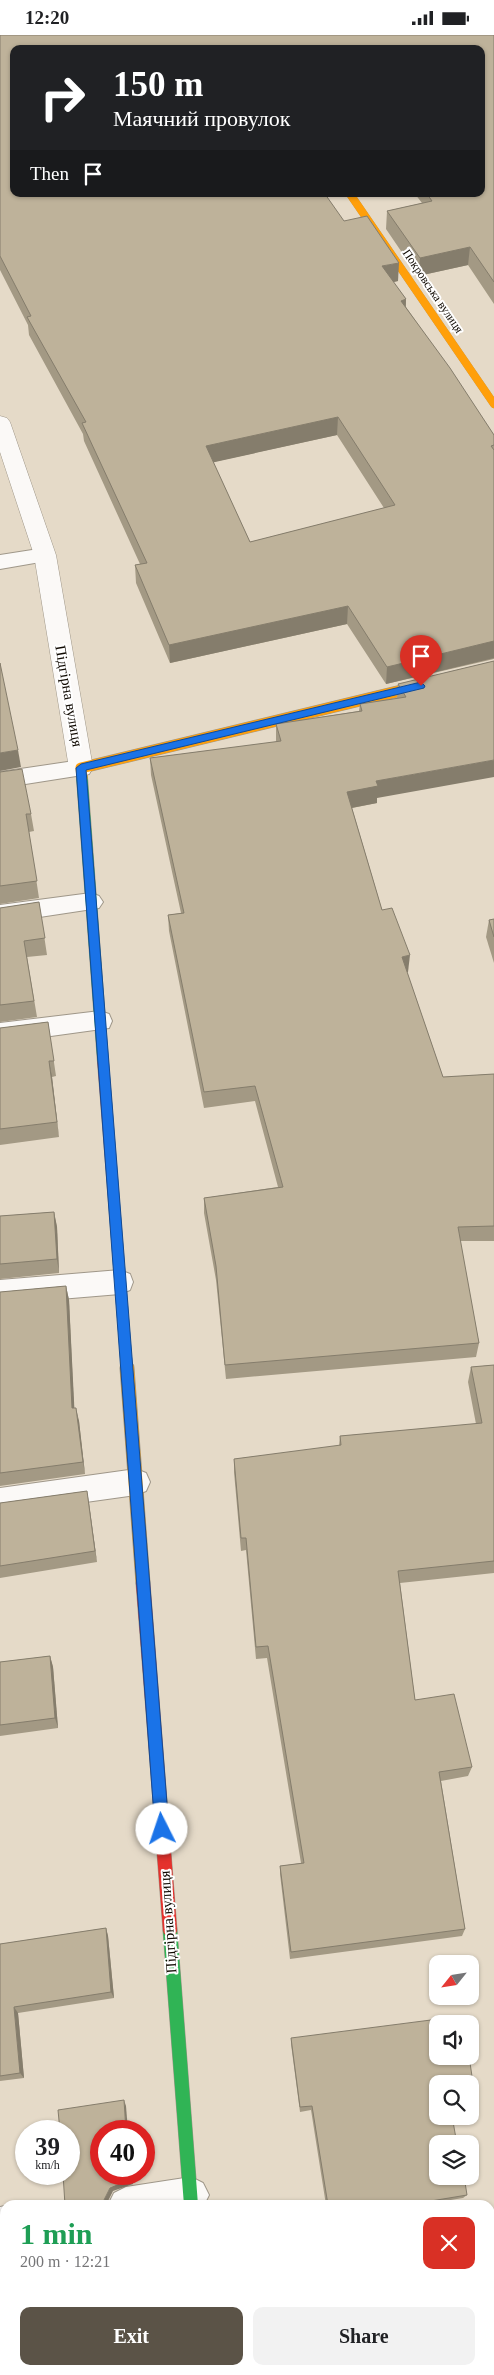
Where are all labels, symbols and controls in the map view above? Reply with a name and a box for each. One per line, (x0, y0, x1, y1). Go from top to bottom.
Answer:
text: 12:20 (25, 7, 69, 28)
icon: right (30, 65, 95, 130)
text: 150 m (113, 65, 203, 104)
text: Маячний провулок (113, 106, 290, 131)
icon: arrive (79, 160, 107, 188)
text: Then (30, 163, 69, 184)
street label: Покровська вулиця (400, 246, 466, 336)
pin (400, 635, 442, 686)
icon: arrive (407, 642, 435, 670)
street label: Підгірна вулиця (52, 644, 86, 748)
position arrow (135, 1802, 187, 1854)
street label: Підгірна вулиця (156, 1870, 180, 1974)
north arrow (429, 1955, 479, 2005)
map controls (429, 1955, 479, 2185)
button: sound (429, 2015, 479, 2065)
button: search (429, 2075, 479, 2125)
speed limit sign: 40 (90, 2120, 155, 2185)
text: 39 (35, 2133, 60, 2160)
button: layers (429, 2135, 479, 2185)
text: km/h (35, 2158, 60, 2172)
text: 1 min (20, 2217, 93, 2250)
button: close (423, 2217, 475, 2269)
text: 200 m · 12:21 (20, 2253, 110, 2270)
button: Exit (20, 2307, 243, 2365)
button: Share (253, 2307, 475, 2365)

